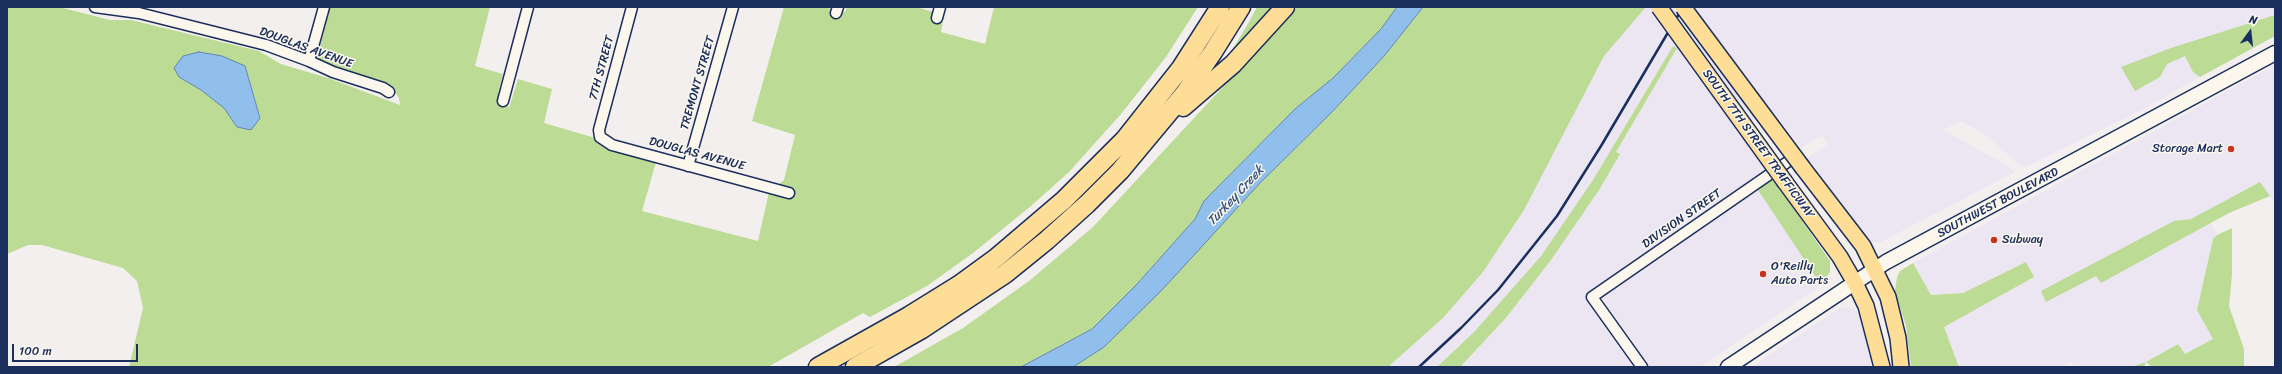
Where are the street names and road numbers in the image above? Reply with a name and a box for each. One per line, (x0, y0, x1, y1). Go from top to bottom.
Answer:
street label: DOUGLAS AVENUE (257, 24, 355, 72)
street label: 7TH STREET (586, 34, 618, 102)
street label: TREMONT STREET (678, 34, 718, 132)
street label: SOUTH 7TH STREET TRAFFICWAY (1699, 67, 1817, 221)
street label: DOUGLAS AVENUE (647, 134, 747, 174)
street label: SOUTHWEST BOULEVARD (1935, 165, 2061, 241)
street label: DIVISION STREET (1640, 186, 1724, 252)

